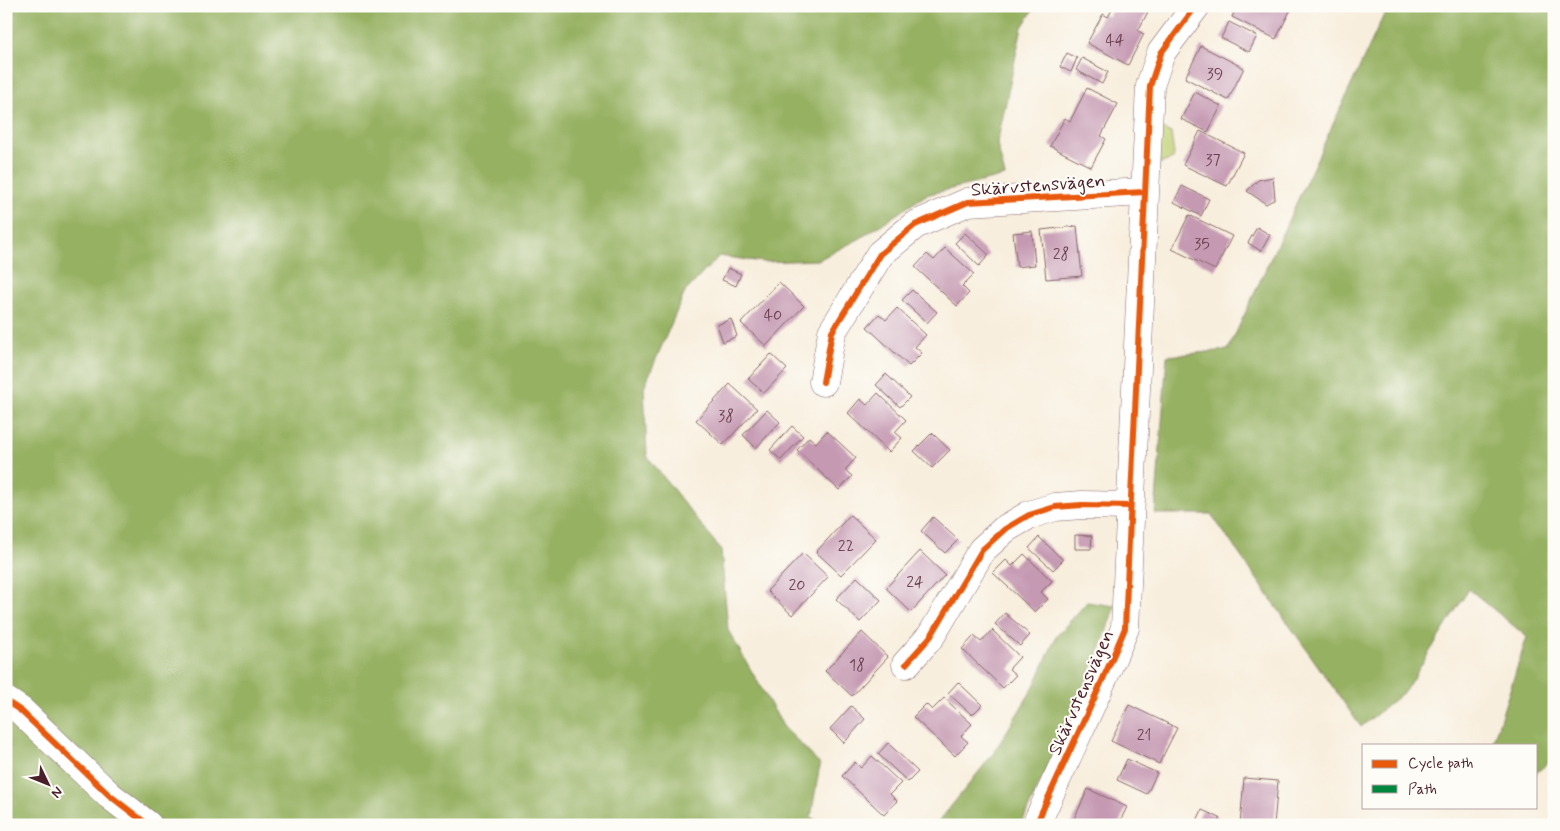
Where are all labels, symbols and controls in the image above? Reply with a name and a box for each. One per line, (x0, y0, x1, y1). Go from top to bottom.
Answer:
house number: 44 (1105, 30, 1125, 51)
house number: 39 (1207, 64, 1223, 85)
house number: 37 (1205, 150, 1221, 171)
street label: Skärvstensvägen (970, 168, 1106, 204)
house number: 35 (1194, 234, 1210, 255)
house number: 28 (1053, 244, 1069, 265)
house number: 40 (764, 305, 782, 326)
house number: 38 (718, 406, 734, 427)
house number: 22 (838, 536, 854, 557)
house number: 24 (906, 572, 924, 593)
house number: 20 (789, 575, 806, 596)
street label: Skärvstensvägen (1043, 626, 1121, 760)
house number: 18 (849, 655, 865, 676)
house number: 21 (1137, 725, 1151, 746)
legend (1362, 744, 1538, 808)
text: Cycle path (1408, 754, 1473, 774)
north arrow (22, 758, 72, 808)
text: Path (1408, 780, 1437, 800)
text: N (47, 783, 67, 802)

